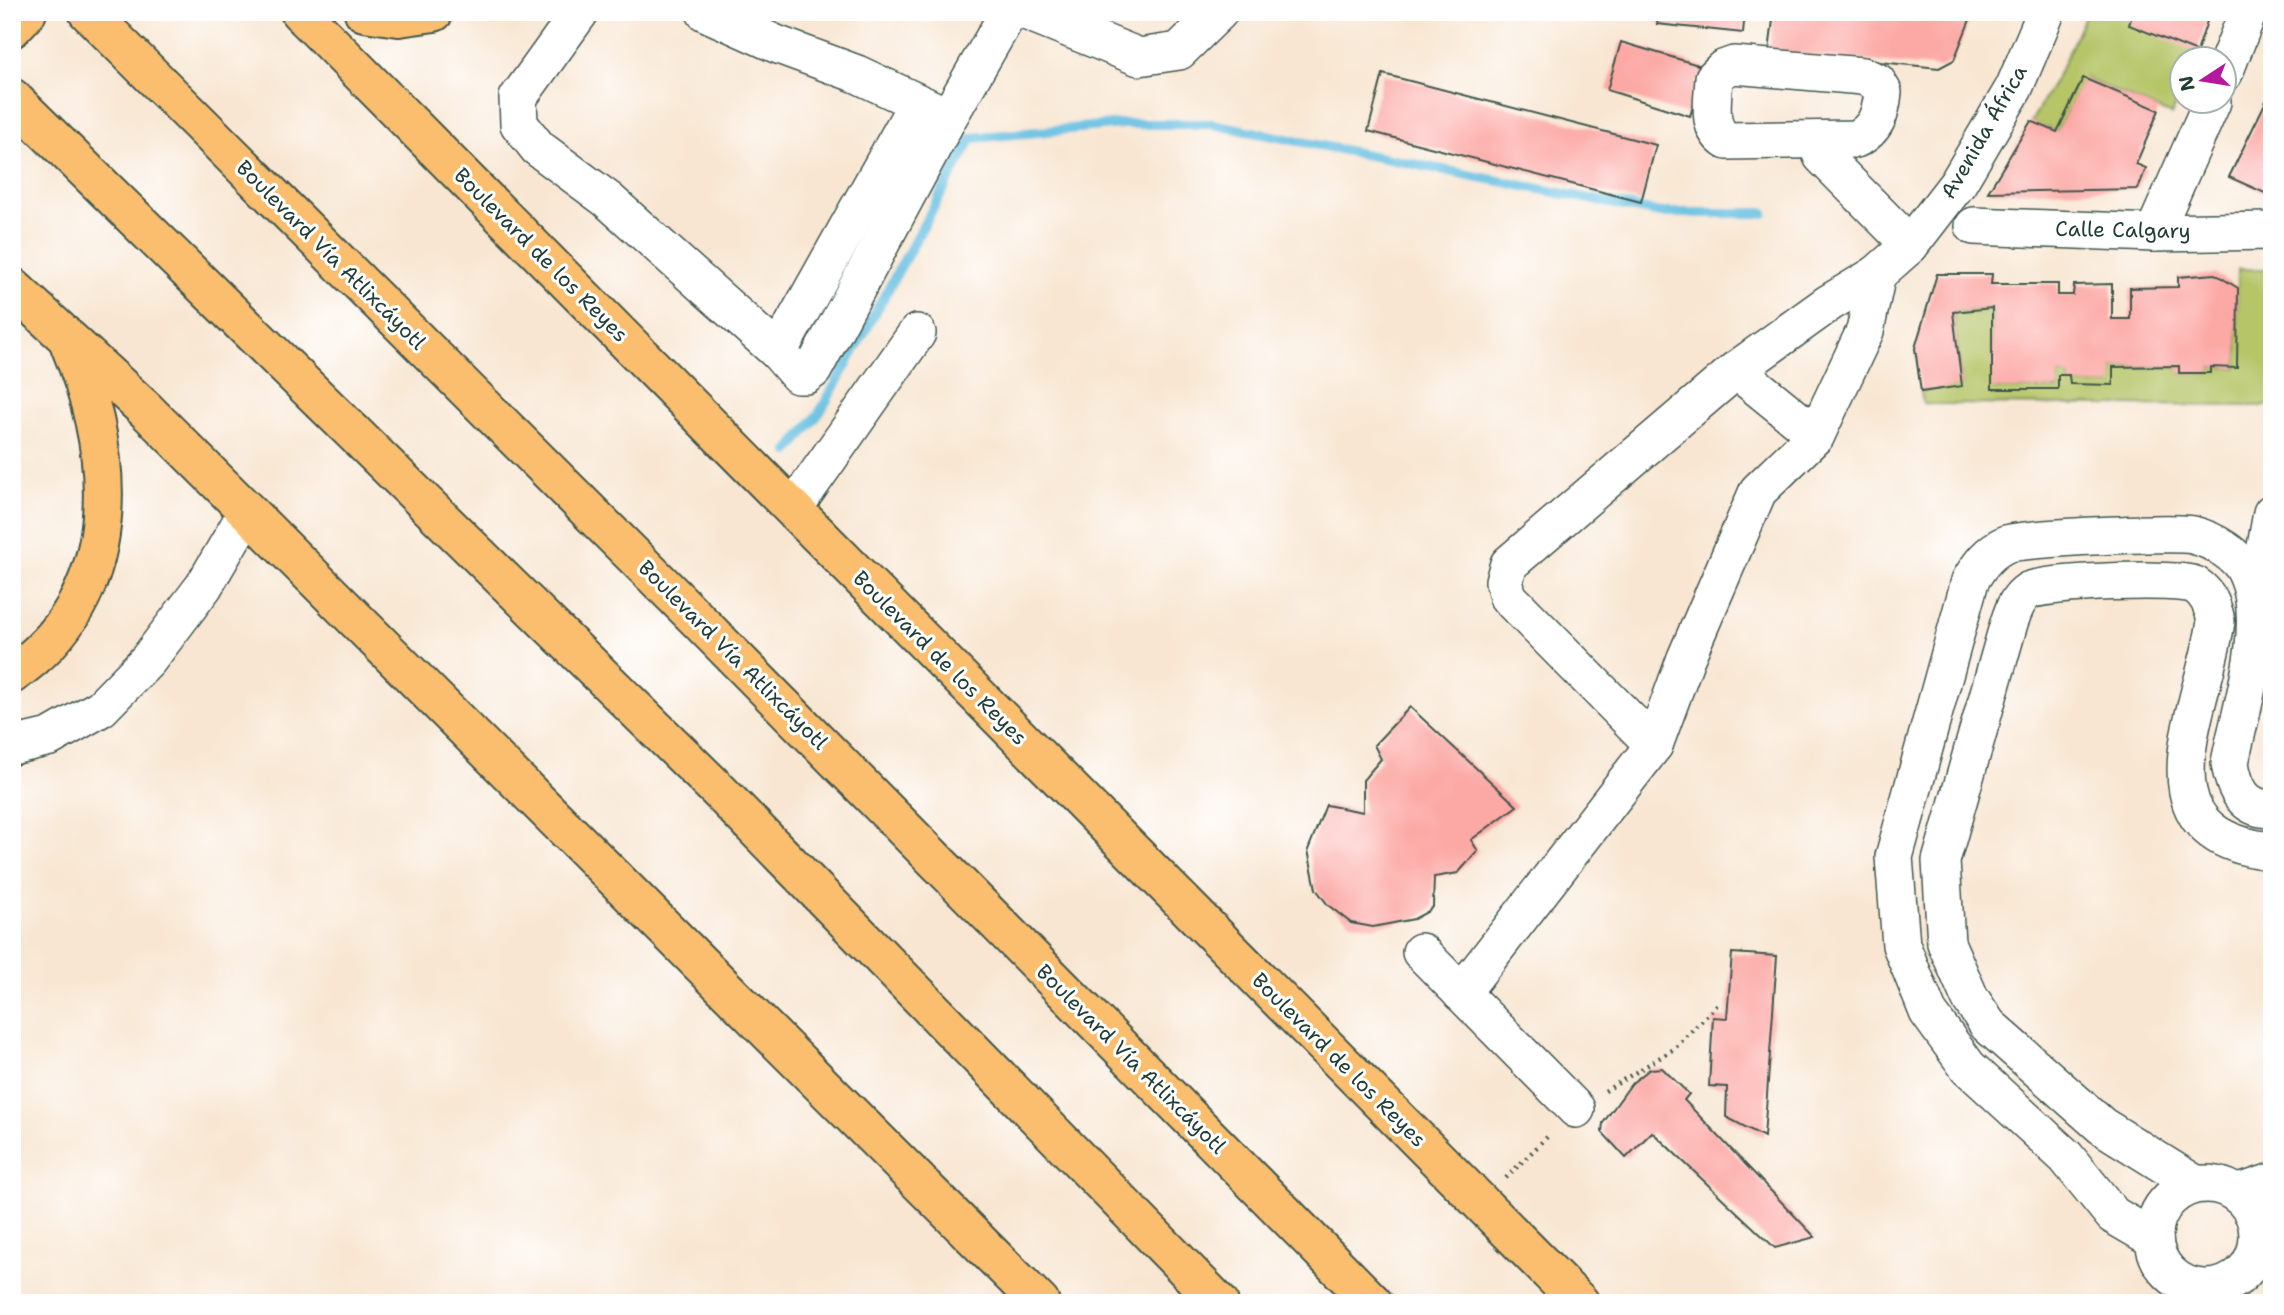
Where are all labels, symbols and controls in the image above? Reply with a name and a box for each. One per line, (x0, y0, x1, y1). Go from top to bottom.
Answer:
north arrow (2168, 46, 2238, 116)
street label: Avenida África (1934, 60, 2034, 204)
text: N (2173, 73, 2201, 93)
street label: Boulevard Vía Atlixcáyotl (230, 154, 432, 356)
street label: Boulevard de los Reyes (448, 162, 634, 348)
street label: Calle Calgary (2055, 215, 2191, 245)
street label: Boulevard Vía Atlixcáyotl (632, 554, 834, 756)
street label: Boulevard de los Reyes (847, 565, 1033, 751)
street label: Boulevard Vía Atlixcáyotl (1030, 958, 1232, 1160)
street label: Boulevard de los Reyes (1246, 967, 1432, 1153)

